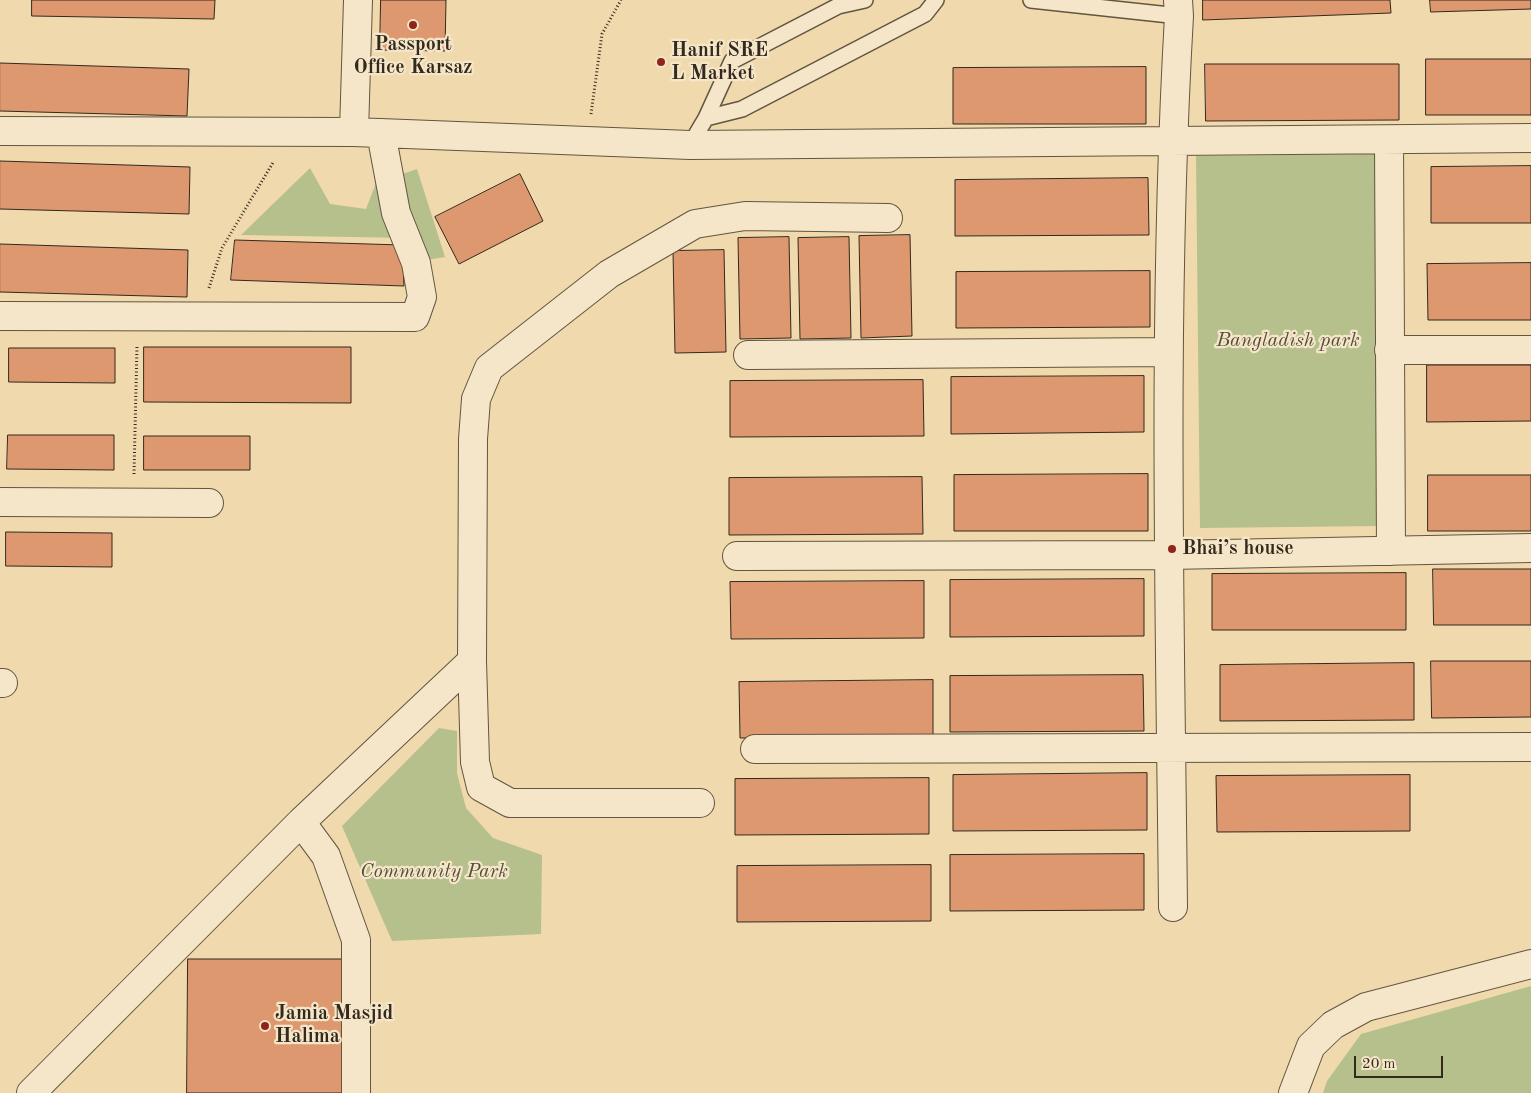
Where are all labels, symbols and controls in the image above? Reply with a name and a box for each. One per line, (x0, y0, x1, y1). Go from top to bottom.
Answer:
marker: Passport Office Karsaz (407, 19, 419, 31)
place label: Passport Office Karsaz (353, 33, 473, 80)
place label: Hanif SRE L Market (671, 39, 768, 86)
marker: Hanif SRE L Market (655, 56, 667, 68)
park label: Bangladish park (1216, 329, 1360, 353)
place label: Bhai’s house (1182, 537, 1294, 561)
marker: Bhai’s house (1166, 543, 1178, 555)
park label: Community Park (360, 860, 508, 884)
place label: Jamia Masjid Halima (275, 1002, 393, 1049)
marker: Jamia Masjid Halima (259, 1020, 271, 1032)
scale bar (1356, 1046, 1445, 1078)
text: 20 m (1362, 1057, 1396, 1072)

